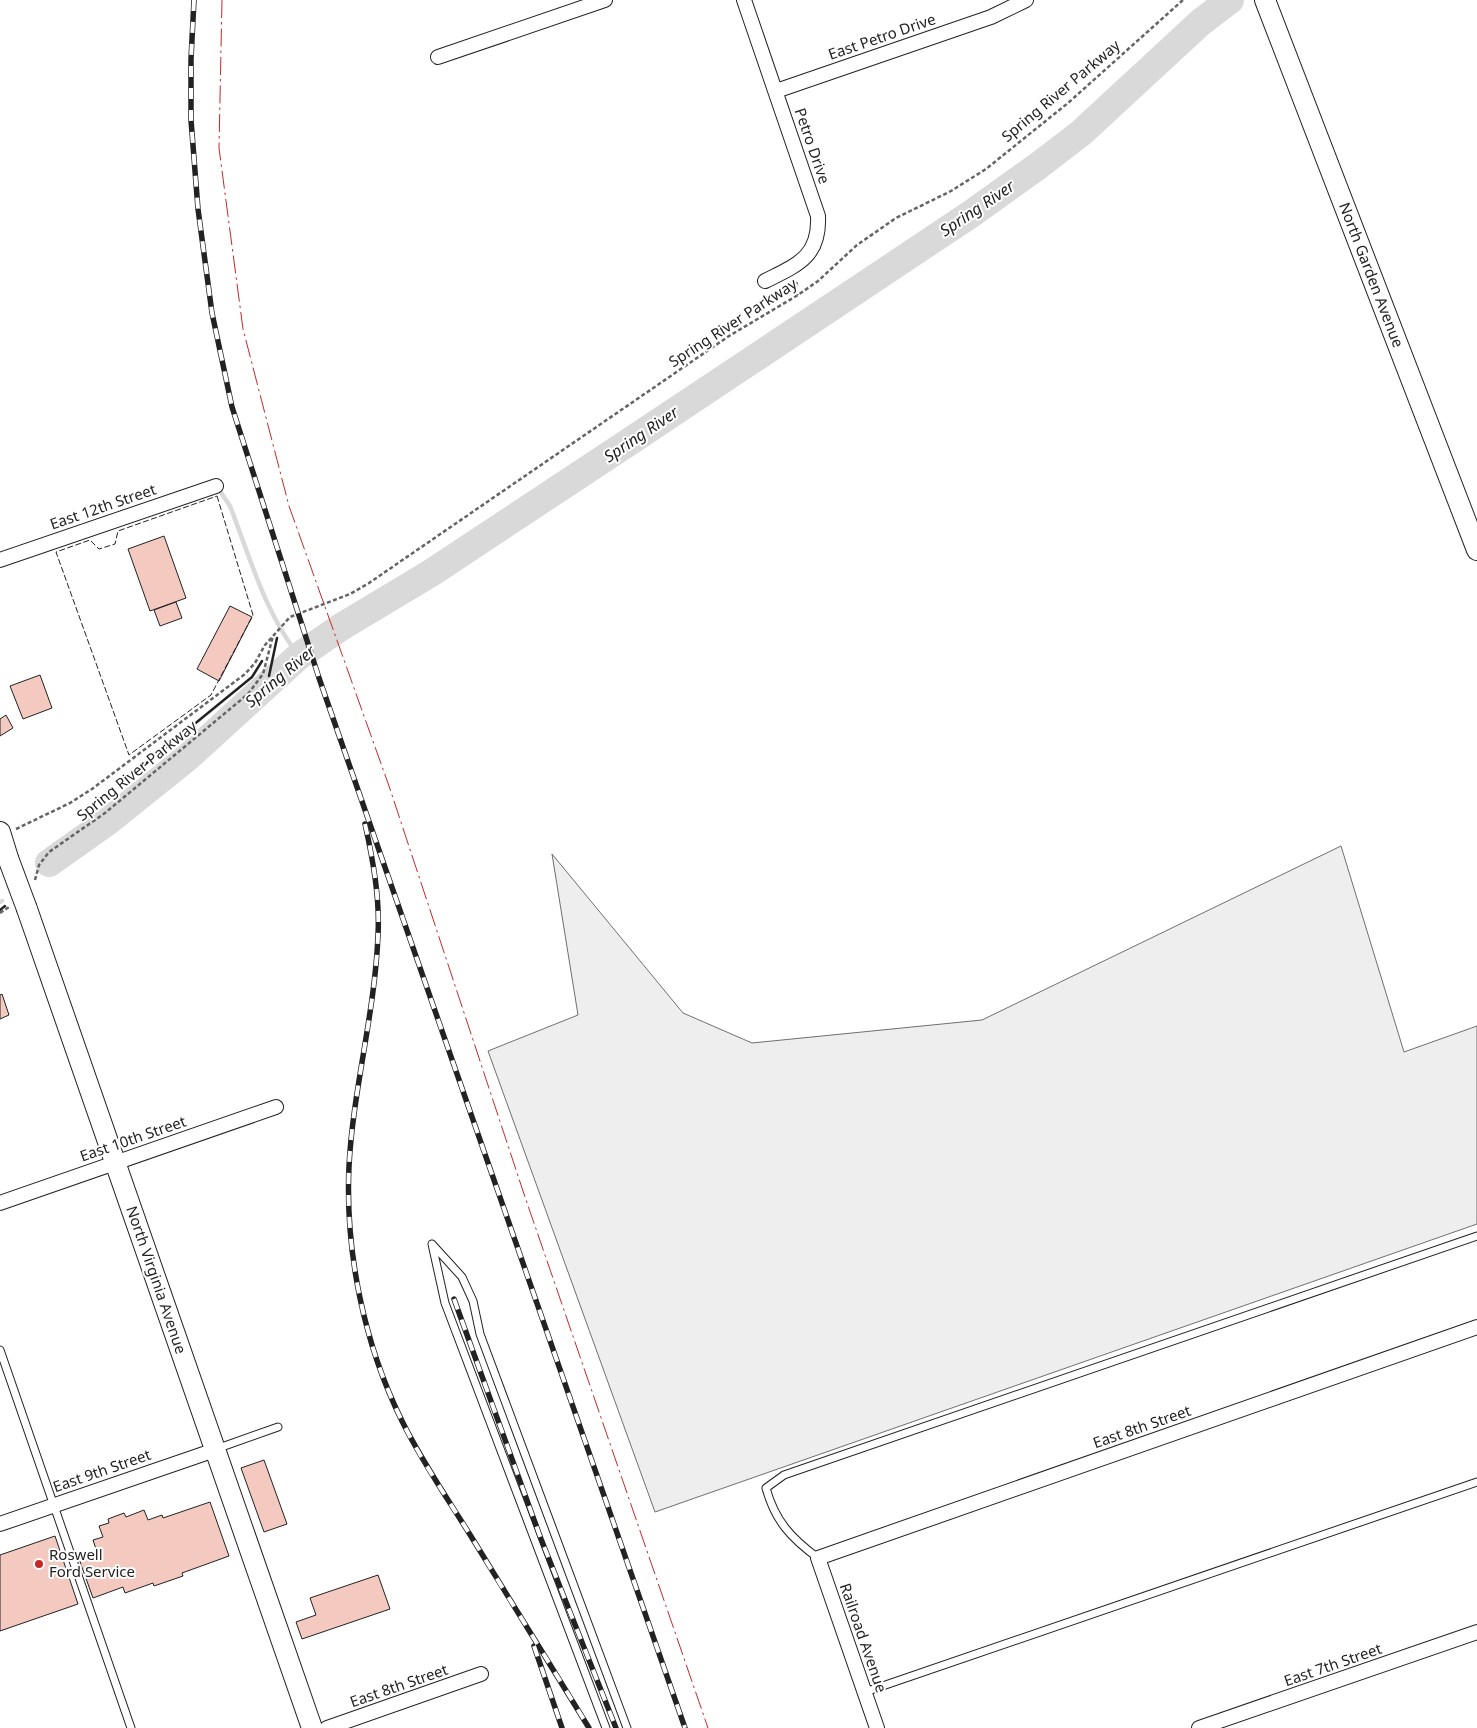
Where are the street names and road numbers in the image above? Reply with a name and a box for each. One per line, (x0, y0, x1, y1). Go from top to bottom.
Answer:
street label: East Petro Drive (825, 8, 938, 64)
street label: Spring River Parkway (997, 35, 1124, 146)
street label: Petro Drive (791, 105, 835, 186)
street label: North Garden Avenue (1335, 199, 1409, 350)
street label: Spring River Parkway (665, 273, 801, 371)
street label: East 12th Street (47, 478, 159, 534)
street label: Spring River Parkway (72, 715, 201, 825)
street label: East 10th Street (77, 1110, 189, 1166)
street label: North Virginia Avenue (122, 1203, 192, 1356)
street label: East 8th Street (1090, 1400, 1194, 1452)
street label: East 9th Street (50, 1444, 154, 1496)
street label: Railroad Avenue (836, 1580, 892, 1695)
street label: East 7th Street (1281, 1638, 1385, 1690)
street label: East 8th Street (347, 1659, 451, 1711)

